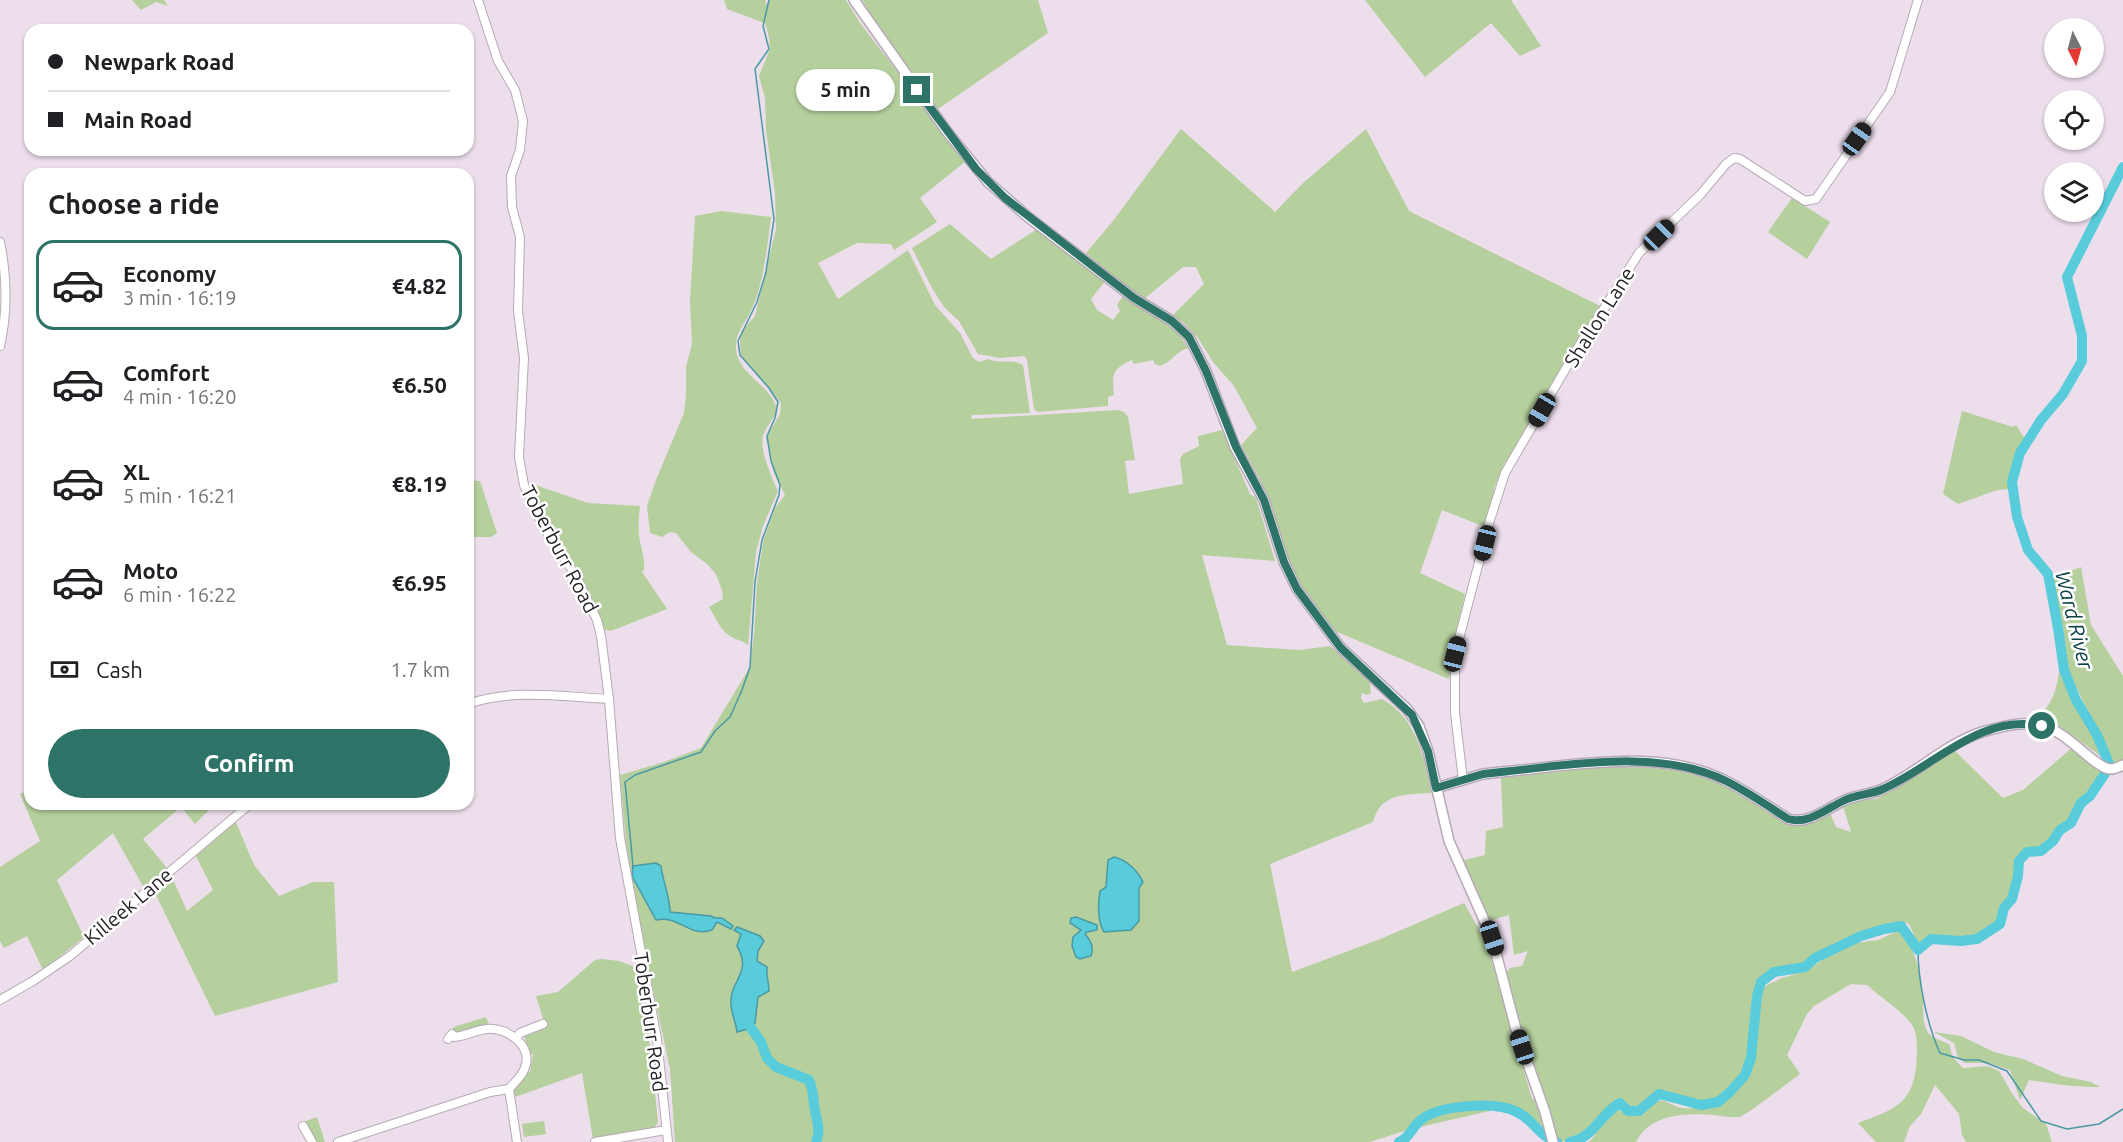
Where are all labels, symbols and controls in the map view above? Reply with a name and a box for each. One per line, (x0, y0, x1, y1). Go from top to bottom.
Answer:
north arrow (2044, 18, 2104, 78)
map controls (2044, 18, 2104, 222)
text: Newpark Road (84, 49, 234, 74)
callout: 5 min (797, 69, 896, 111)
route end (903, 76, 930, 103)
text: 5 min (820, 78, 871, 101)
button: locate (2044, 90, 2104, 150)
text: Main Road (84, 107, 192, 132)
car (1839, 119, 1875, 159)
button: layers (2044, 162, 2104, 222)
text: Choose a ride (48, 189, 220, 219)
car (1640, 216, 1678, 254)
icon: car (51, 258, 105, 312)
text: Economy (123, 261, 216, 286)
street label: Shallon Lane (1559, 263, 1639, 371)
text: €4.82 (392, 273, 447, 298)
text: 3 min · 16:19 (123, 286, 237, 309)
icon: car (51, 357, 105, 411)
text: Comfort (123, 360, 210, 385)
text: €6.50 (392, 372, 447, 397)
text: 4 min · 16:20 (123, 385, 237, 408)
car (1525, 390, 1559, 430)
icon: car (51, 456, 105, 510)
text: XL (123, 459, 150, 484)
text: €8.19 (392, 471, 447, 496)
street label: Toberburr Road (517, 481, 603, 617)
text: 5 min · 16:21 (123, 484, 237, 507)
car (1472, 523, 1498, 563)
icon: car (51, 555, 105, 609)
text: Moto (123, 558, 178, 583)
water label: Ward River (2051, 568, 2099, 673)
text: €6.95 (392, 570, 447, 595)
text: 6 min · 16:22 (123, 583, 237, 606)
car (1442, 634, 1468, 674)
icon: cash (48, 653, 81, 686)
text: Cash (96, 657, 143, 682)
text: 1.7 km (391, 658, 450, 681)
route start (2028, 712, 2055, 739)
button: Confirm (48, 729, 450, 798)
street label: Killeek Lane (79, 863, 177, 949)
car (1478, 918, 1506, 958)
street label: Toberburr Road (630, 951, 672, 1093)
car (1508, 1027, 1536, 1067)

